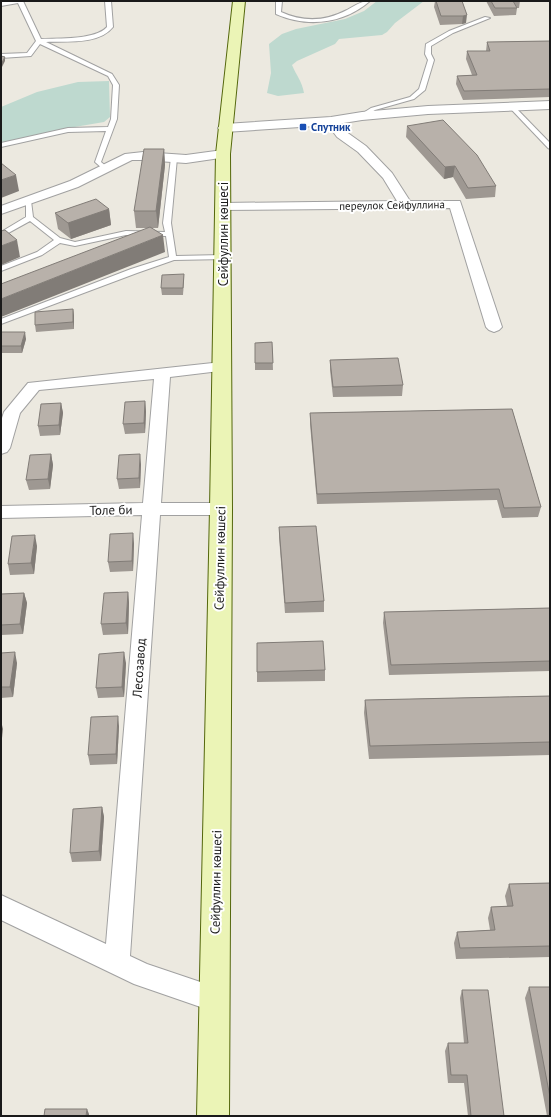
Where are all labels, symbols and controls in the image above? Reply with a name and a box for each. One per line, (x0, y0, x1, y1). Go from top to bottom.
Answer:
place label: Спутник (311, 120, 351, 134)
marker: Спутник (298, 122, 308, 132)
street label: Сейфуллин көшесі (215, 182, 232, 286)
street label: переулок Сейфуллина (339, 197, 445, 213)
street label: Толе би (89, 501, 133, 519)
street label: Сейфуллин көшесі (211, 506, 229, 610)
street label: Лесозавод (128, 638, 150, 699)
street label: Сейфуллин көшесі (207, 830, 225, 934)

